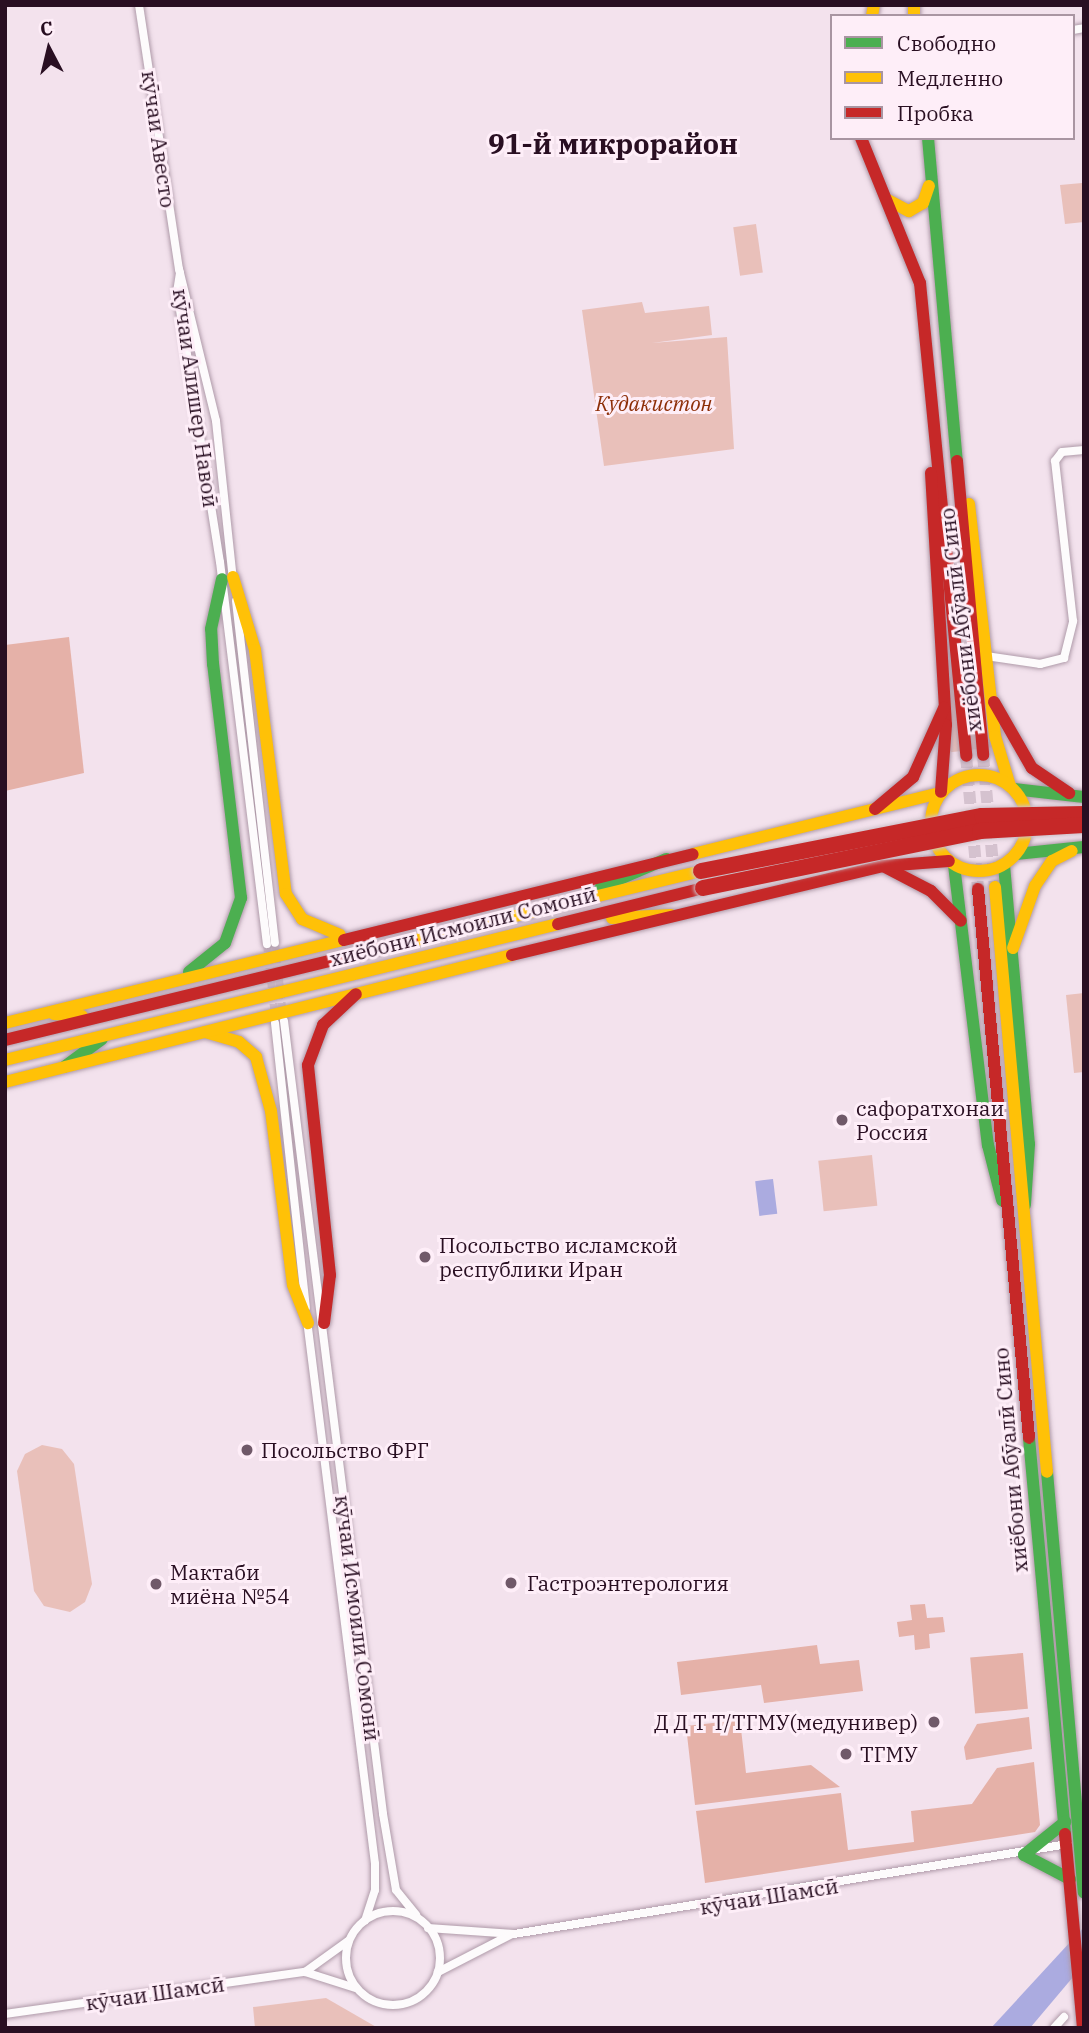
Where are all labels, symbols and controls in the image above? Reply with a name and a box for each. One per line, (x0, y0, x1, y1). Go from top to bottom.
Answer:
north arrow (14, 14, 84, 84)
legend (830, 14, 1075, 140)
text: С (39, 15, 54, 41)
text: Свободно (897, 29, 996, 57)
text: Медленно (897, 64, 1003, 92)
street label: кӯчаи Авесто (137, 69, 181, 209)
text: Пробка (897, 99, 974, 127)
district label: 91-й микрорайон (488, 127, 738, 161)
street label: кӯчаи Алишер Навоӣ (168, 287, 224, 509)
park label: Кудакистон (595, 390, 713, 416)
street label: хиёбони Абӯалӣ Сино (934, 506, 986, 734)
street label: хиёбони Исмоили Сомонӣ (327, 881, 599, 971)
place label: сафоратхонаи Россия (856, 1095, 1004, 1145)
marker: сафоратхонаи Россия (834, 1112, 850, 1128)
place label: Посольство исламской республики Иран (439, 1232, 678, 1282)
marker: Посольство исламской республики Иран (417, 1249, 433, 1265)
street label: хиёбони Абӯалӣ Сино (988, 1346, 1032, 1574)
place label: Посольство ФРГ (261, 1437, 429, 1463)
marker: Посольство ФРГ (239, 1442, 255, 1458)
street label: кӯчаи Исмоили Сомонӣ (330, 1493, 386, 1743)
place label: Мактаби миёна №54 (170, 1559, 290, 1609)
place label: Гастроэнтерология (527, 1570, 729, 1596)
marker: Гастроэнтерология (501, 1573, 521, 1593)
marker: Мактаби миёна №54 (148, 1576, 164, 1592)
place label: Д Д Т Т/ТГМУ(медунивер) (654, 1709, 918, 1735)
marker: Д Д Т Т/ТГМУ(медунивер) (924, 1712, 944, 1732)
place label: ТГМУ (860, 1741, 917, 1767)
marker: ТГМУ (838, 1746, 854, 1762)
street label: кӯчаи Шамсӣ (698, 1873, 840, 1919)
street label: кӯчаи Шамсӣ (84, 1971, 226, 2015)

